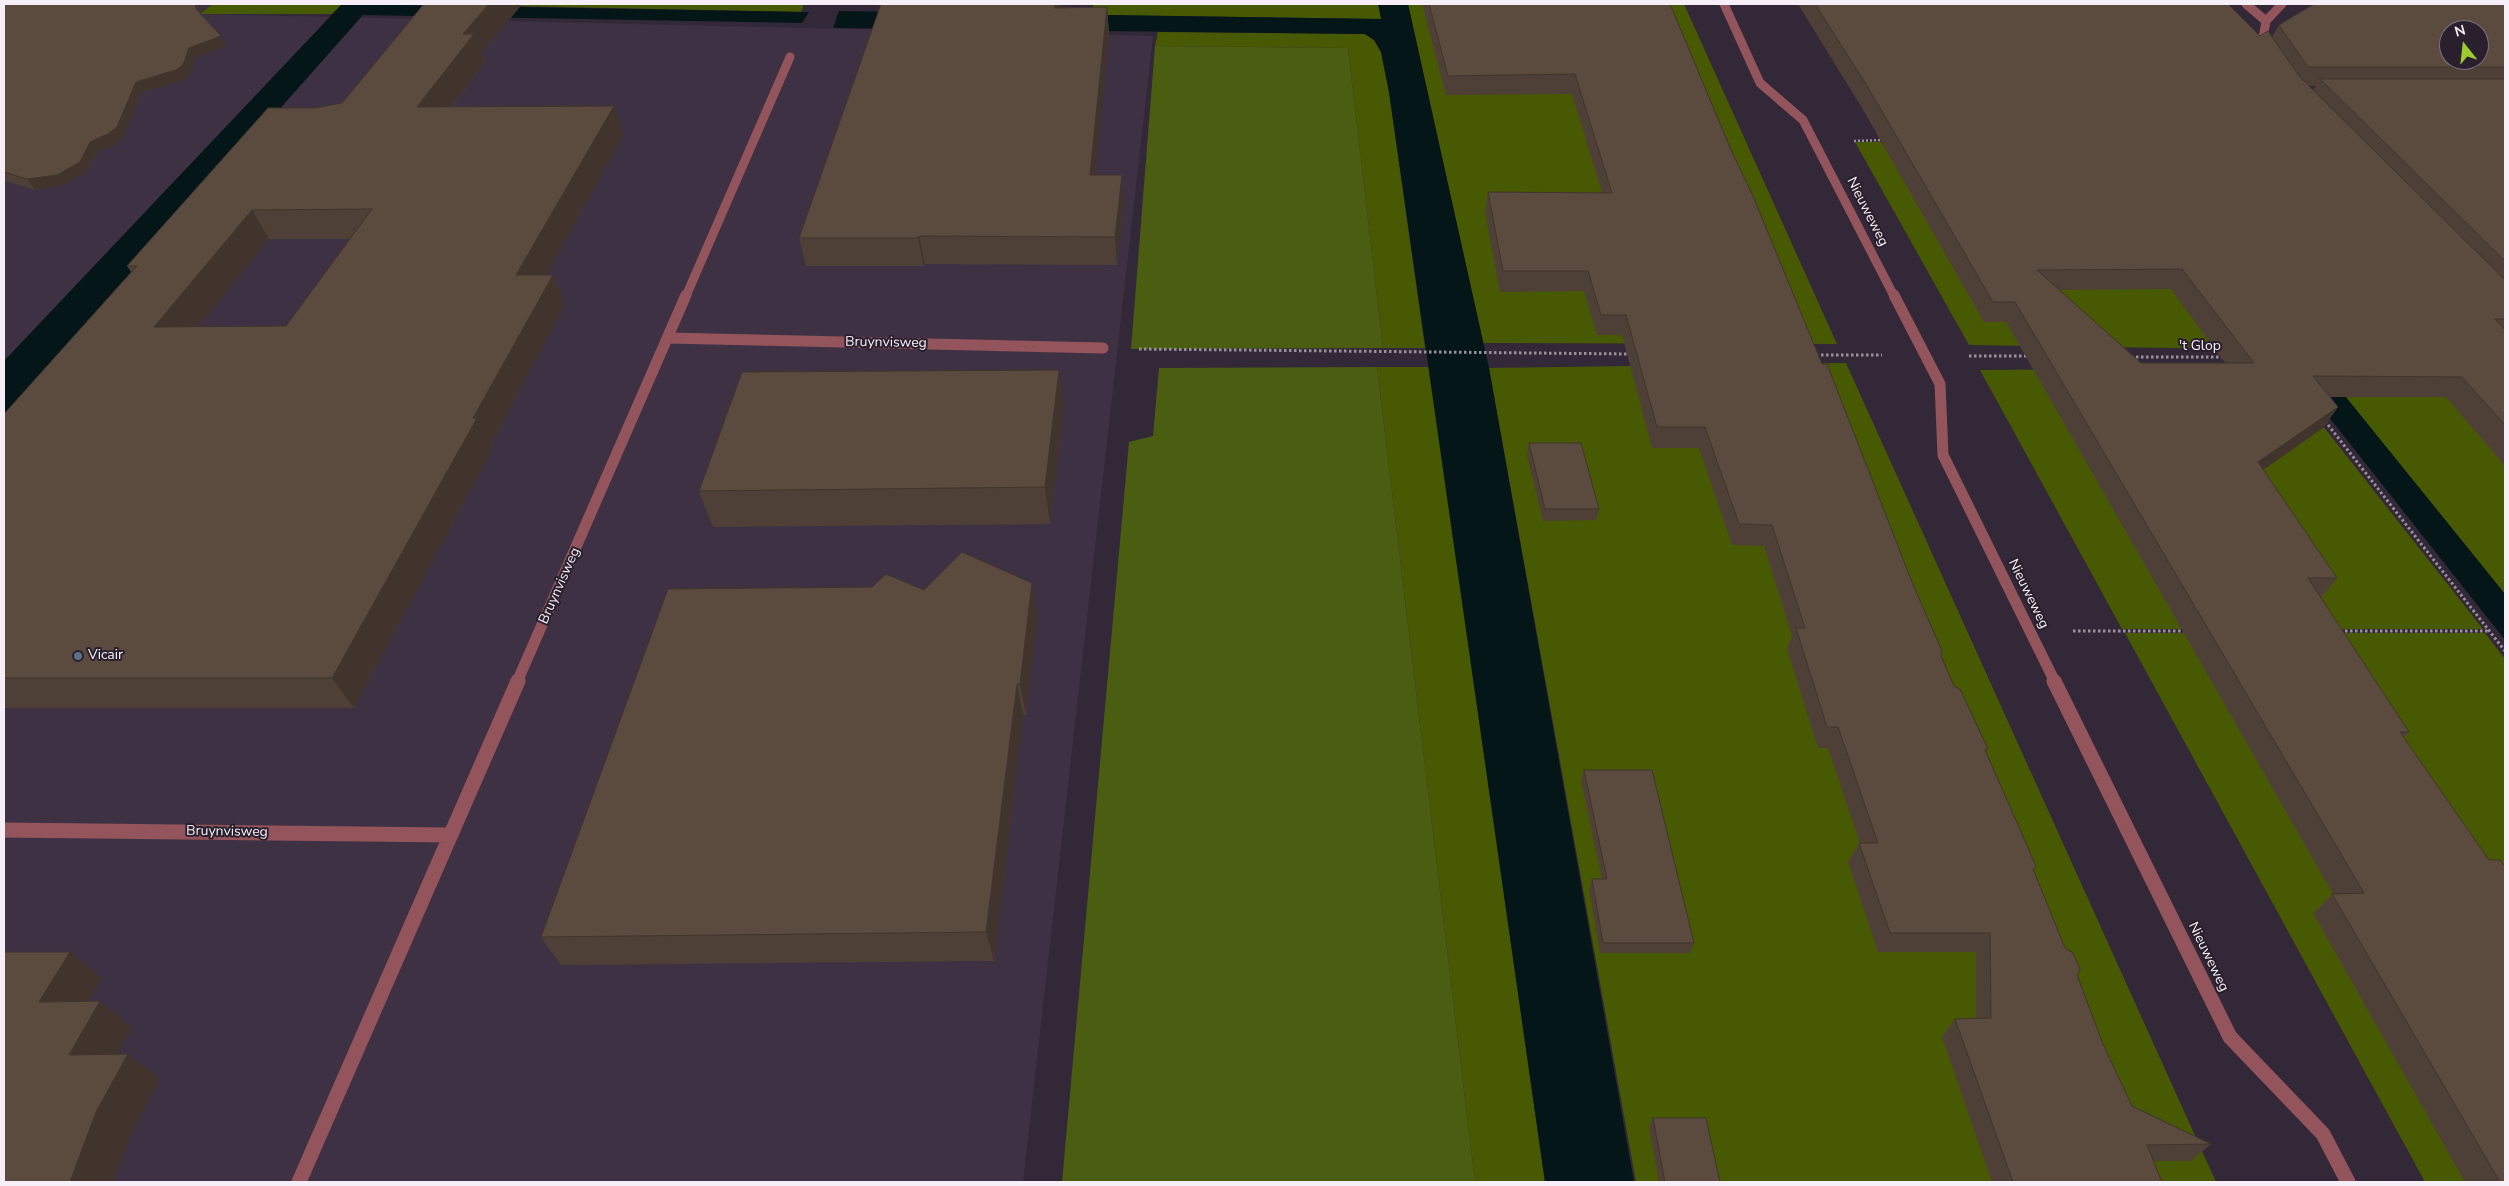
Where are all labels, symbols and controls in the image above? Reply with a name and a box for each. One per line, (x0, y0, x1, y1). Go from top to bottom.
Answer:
north arrow (2439, 20, 2489, 70)
text: N (2452, 20, 2468, 42)
street label: Nieuweweg (1842, 175, 1892, 249)
street label: Bruynvisweg (845, 334, 927, 352)
street label: 't Glop (2179, 339, 2221, 355)
street label: Bruynvisweg (536, 545, 584, 627)
street label: Nieuweweg (2004, 556, 2052, 632)
place label: Vicair (88, 648, 123, 664)
marker: Vicair (72, 650, 84, 662)
street label: Bruynvisweg (186, 823, 268, 841)
street label: Nieuweweg (2184, 919, 2232, 995)

